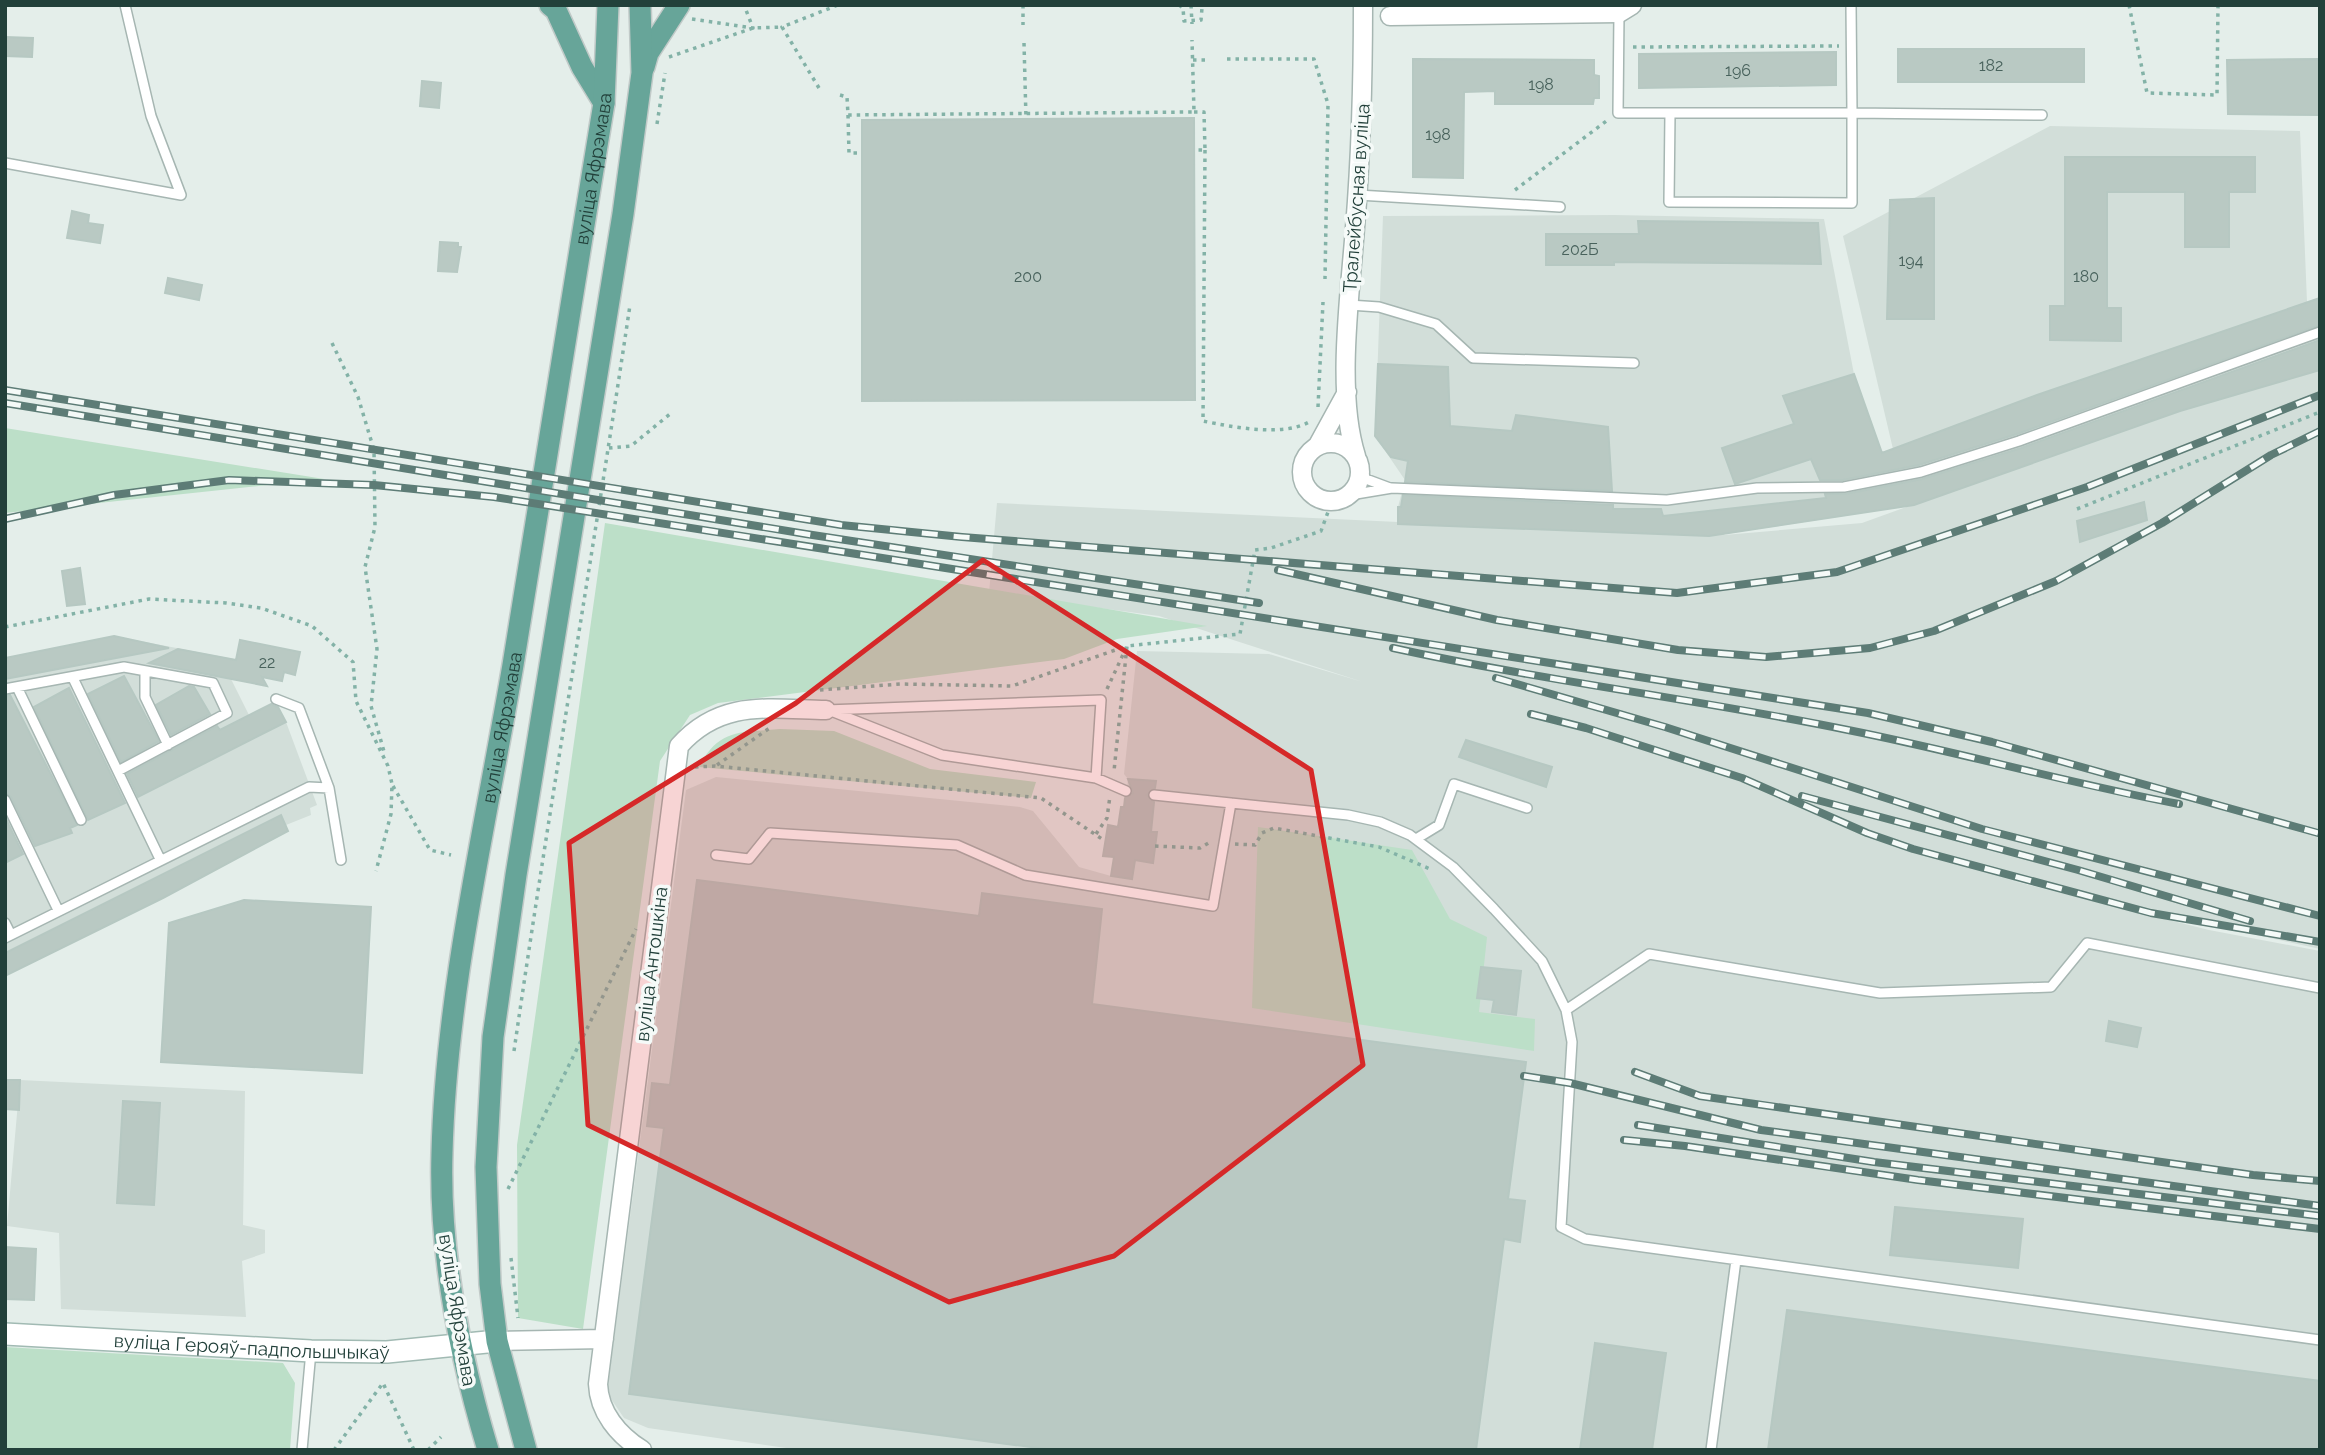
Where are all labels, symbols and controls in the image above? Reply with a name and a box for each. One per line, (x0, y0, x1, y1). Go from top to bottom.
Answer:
house number: 182 (1979, 56, 2003, 75)
house number: 196 (1725, 61, 1751, 80)
house number: 198 (1528, 75, 1554, 94)
street label: вуліца Яфрэмава (570, 92, 615, 246)
street label: Тралейбусная вуліца (1338, 103, 1374, 293)
house number: 198 (1425, 125, 1451, 144)
house number: 202Б (1562, 240, 1598, 259)
house number: 194 (1899, 251, 1924, 270)
house number: 200 (1014, 267, 1042, 286)
house number: 180 (2073, 267, 2099, 286)
street label: вуліца Яфрэмава (477, 650, 526, 805)
house number: 22 (259, 653, 275, 672)
street label: вуліца Антошкіна (631, 885, 671, 1043)
street label: вуліца Яфрэмава (435, 1232, 481, 1388)
street label: вуліца Герояў-падпольшчыкаў (113, 1329, 390, 1363)

